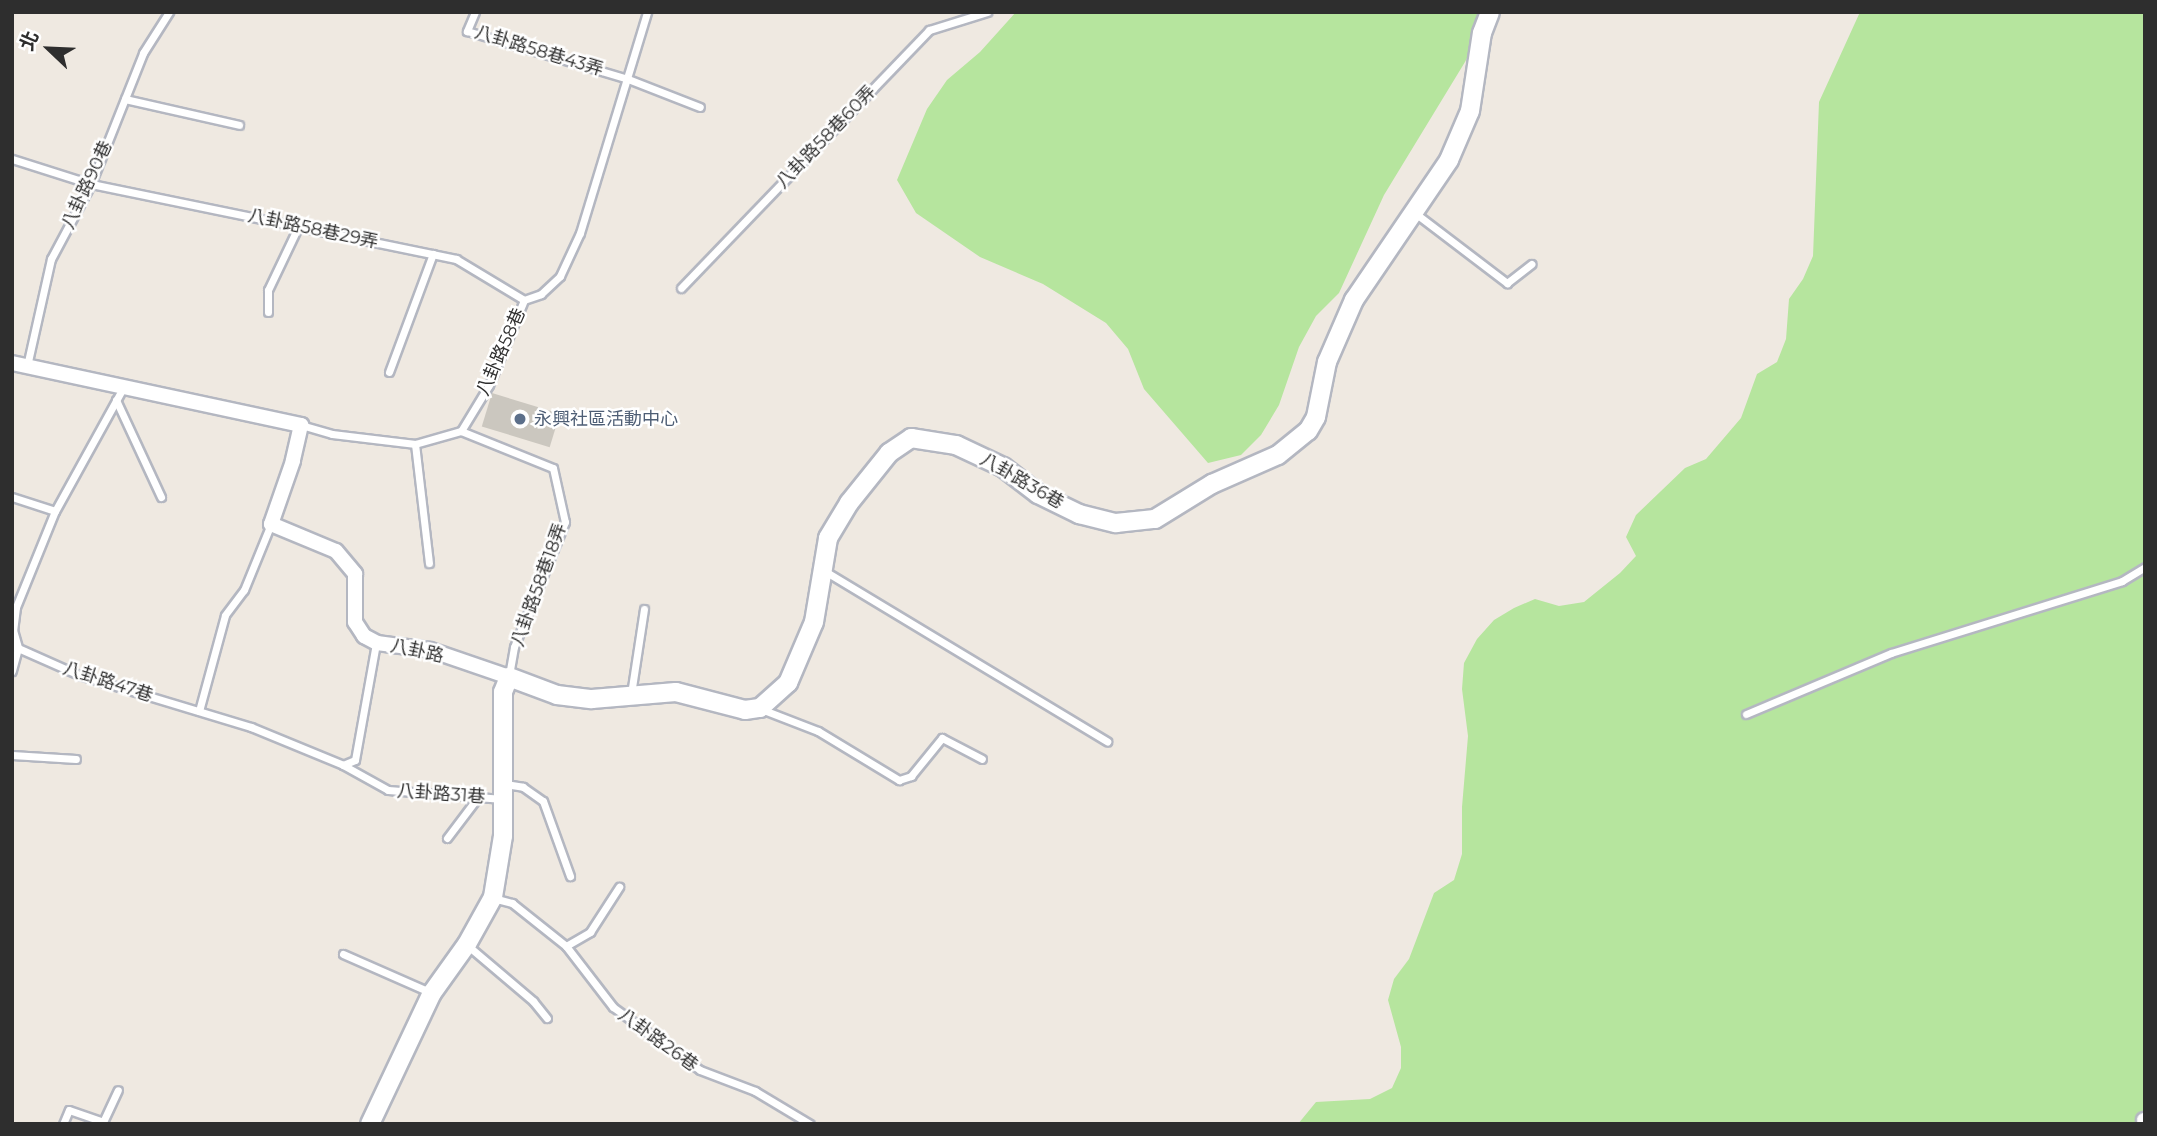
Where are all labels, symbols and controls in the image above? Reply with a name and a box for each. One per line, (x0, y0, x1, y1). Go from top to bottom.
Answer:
north arrow (14, 14, 84, 84)
street label: 八卦路58巷43弄 (472, 21, 606, 81)
text: 北 (15, 27, 44, 54)
street label: 八卦路58巷60弄 (771, 81, 881, 193)
street label: 八卦路90巷 (57, 137, 117, 233)
street label: 八卦路58巷29弄 (246, 205, 380, 253)
street label: 八卦路58巷 (472, 305, 530, 399)
place label: 永興社區活動中心 (534, 408, 678, 430)
marker: 永興社區活動中心 (512, 411, 528, 427)
street label: 八卦路36巷 (976, 448, 1068, 514)
street label: 八卦路58巷18弄 (507, 520, 571, 650)
street label: 八卦路 (388, 635, 446, 667)
street label: 八卦路47巷 (60, 657, 156, 707)
street label: 八卦路31巷 (396, 780, 486, 808)
street label: 八卦路26巷 (614, 1004, 702, 1076)

